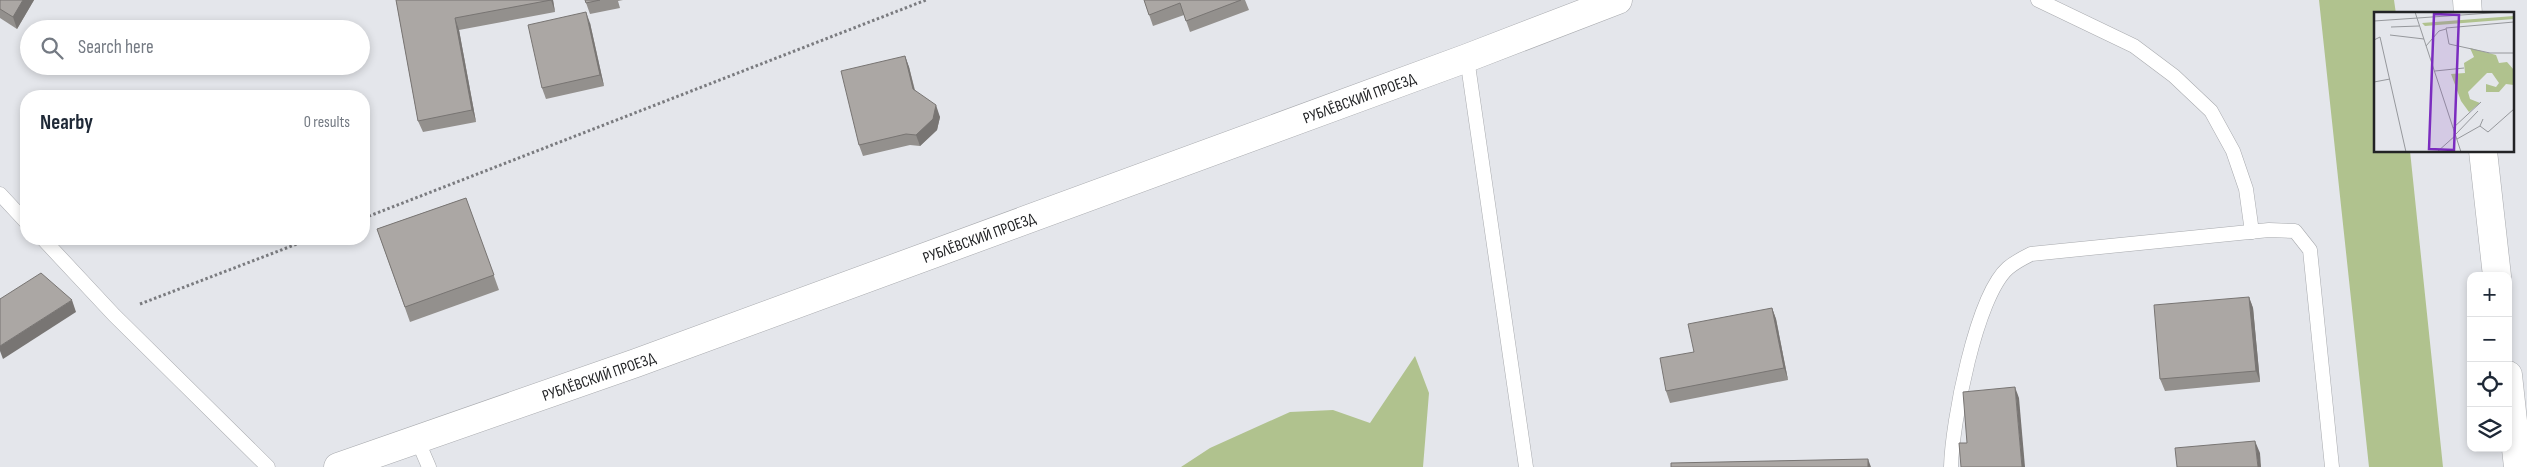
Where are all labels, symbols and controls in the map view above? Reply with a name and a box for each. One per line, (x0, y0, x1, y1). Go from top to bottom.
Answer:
inset map (2374, 12, 2514, 152)
search box (20, 20, 370, 75)
icon: search (38, 34, 66, 62)
text: Search here (78, 36, 154, 59)
street label: РУБЛЁВСКИЙ ПРОЕЗД (1301, 69, 1419, 128)
text: Nearby (40, 110, 93, 135)
text: 0 results (304, 113, 350, 132)
street label: РУБЛЁВСКИЙ ПРОЕЗД (921, 209, 1039, 268)
map controls (2467, 272, 2512, 452)
button: + (2467, 272, 2512, 317)
button: − (2467, 317, 2512, 362)
street label: РУБЛЁВСКИЙ ПРОЕЗД (540, 349, 659, 406)
button: locate (2467, 362, 2512, 407)
button: layers (2467, 407, 2512, 452)

